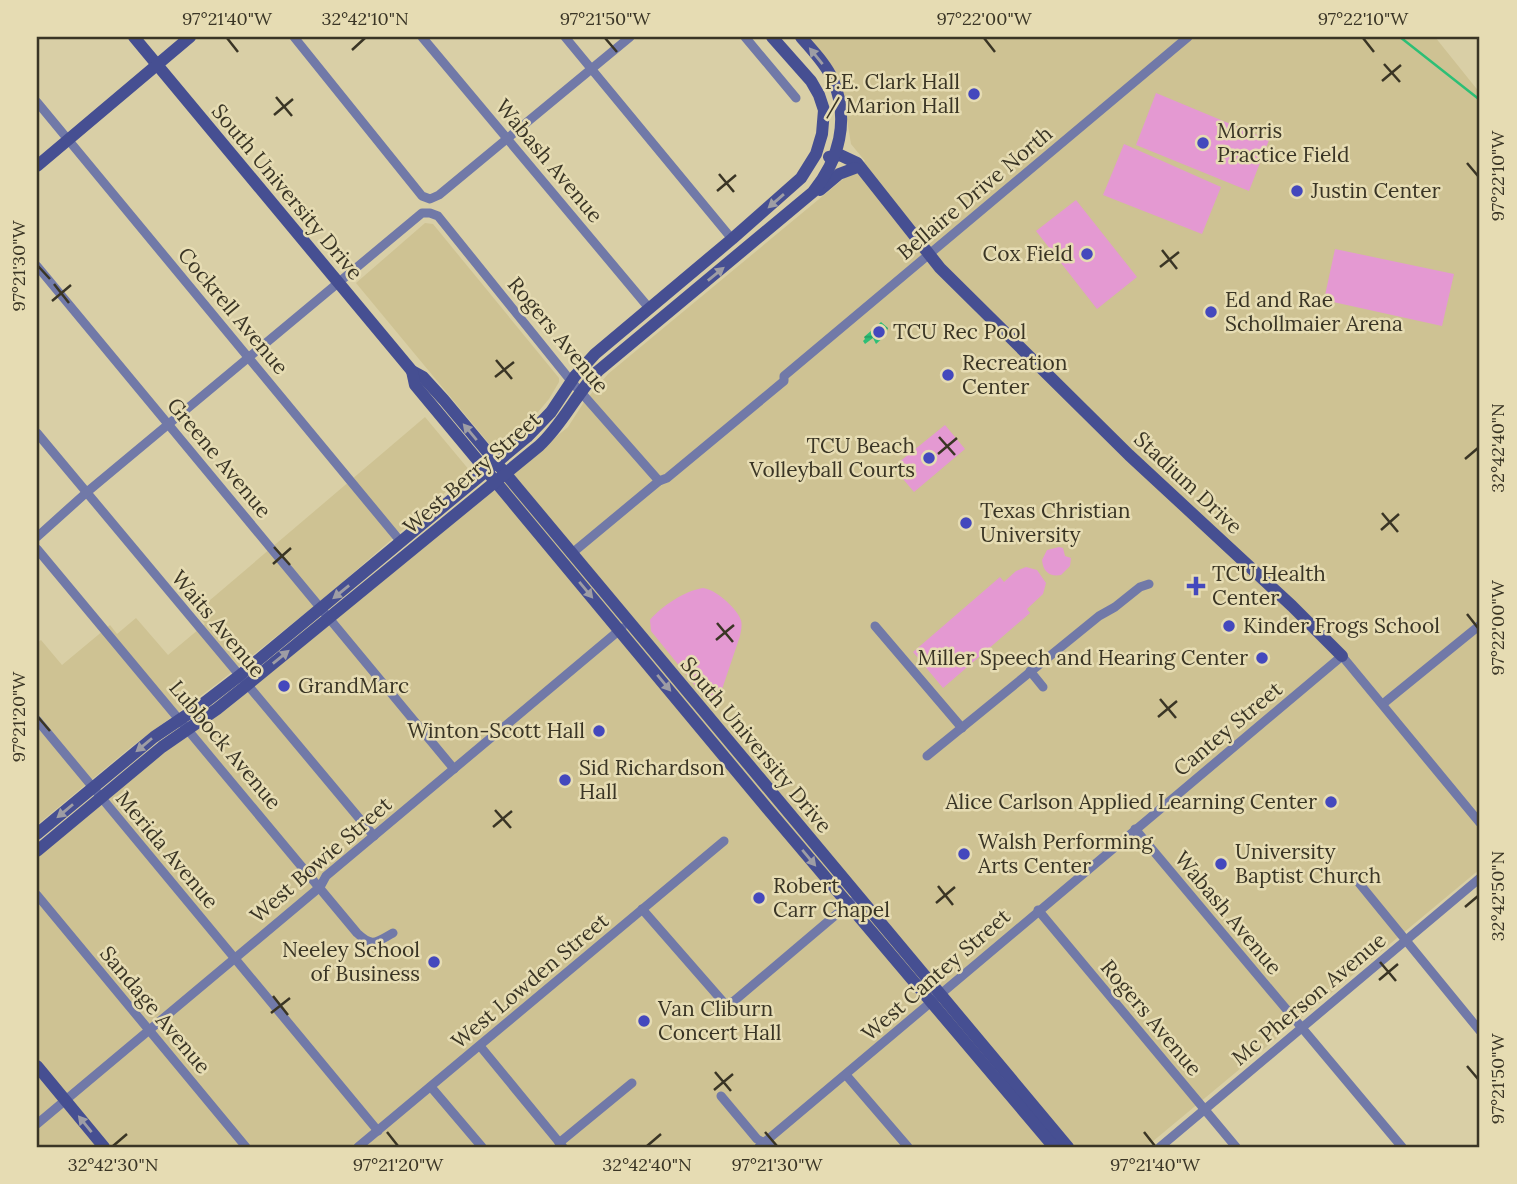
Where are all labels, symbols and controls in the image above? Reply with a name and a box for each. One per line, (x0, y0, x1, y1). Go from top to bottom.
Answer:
text: 97°21'40"W (182, 7, 273, 30)
text: 32°42'10"N (321, 7, 409, 30)
text: 97°21'50"W (560, 7, 651, 30)
text: 97°22'00"W (936, 7, 1033, 30)
text: 97°22'10"W (1318, 7, 1409, 30)
one-way arrow (810, 47, 824, 65)
place label: P.E. Clark Hall / Marion Hall (825, 68, 960, 119)
marker: P.E. Clark Hall / Marion Hall (966, 86, 982, 102)
street label: Wabash Avenue (490, 93, 609, 228)
street label: South University Drive (206, 98, 369, 285)
place label: Morris Practice Field (1217, 117, 1350, 168)
street label: Bellaire Drive North (891, 120, 1058, 265)
text: 97°22'10"W (1486, 130, 1509, 221)
marker: Morris Practice Field (1195, 135, 1211, 151)
place label: Justin Center (1310, 177, 1441, 204)
marker: Justin Center (1289, 183, 1305, 199)
one-way arrow (767, 193, 785, 209)
text: 97°21'30"W (7, 219, 30, 311)
place label: Cox Field (983, 240, 1073, 267)
street label: Cockrell Avenue (172, 241, 294, 380)
marker: Cox Field (1079, 246, 1095, 262)
one-way arrow (706, 267, 724, 282)
street label: Rogers Avenue (502, 271, 615, 398)
place label: Ed and Rae Schollmaier Arena (1225, 286, 1403, 337)
marker: Ed and Rae Schollmaier Arena (1203, 304, 1219, 320)
place label: TCU Rec Pool (893, 318, 1026, 345)
marker: TCU Rec Pool (871, 324, 887, 340)
place label: Recreation Center (962, 349, 1068, 400)
marker: Recreation Center (940, 367, 956, 383)
street label: Greene Avenue (161, 392, 277, 523)
text: 32°42'40"N (1486, 403, 1509, 493)
street label: West Berry Street (397, 405, 547, 540)
one-way arrow (463, 423, 478, 440)
street label: Stadium Drive (1128, 425, 1248, 540)
place label: TCU Beach Volleyball Courts (749, 432, 915, 483)
marker: TCU Beach Volleyball Courts (921, 450, 937, 466)
place label: Texas Christian University (980, 497, 1131, 548)
marker: Texas Christian University (958, 515, 974, 531)
place label: TCU Health Center (1212, 560, 1326, 611)
street label: Waits Avenue (166, 565, 271, 683)
marker: TCU Health Center (1186, 576, 1206, 596)
text: 97°22'00"W (1486, 579, 1509, 676)
one-way arrow (579, 580, 594, 598)
one-way arrow (332, 584, 350, 599)
place label: Kinder Frogs School (1243, 612, 1440, 639)
marker: Kinder Frogs School (1221, 618, 1237, 634)
place label: Miller Speech and Hearing Center (917, 644, 1248, 671)
one-way arrow (272, 650, 289, 665)
marker: Miller Speech and Hearing Center (1254, 650, 1270, 666)
street label: South University Drive (675, 651, 838, 838)
text: 97°21'20"W (7, 671, 30, 762)
place label: GrandMarc (298, 672, 409, 699)
one-way arrow (656, 673, 671, 691)
street label: Lubbock Avenue (163, 674, 287, 815)
street label: Cantey Street (1168, 675, 1288, 782)
marker: GrandMarc (276, 678, 292, 694)
place label: Winton-Scott Hall (407, 717, 585, 744)
marker: Winton-Scott Hall (591, 723, 607, 739)
one-way arrow (136, 737, 153, 752)
place label: Sid Richardson Hall (579, 754, 725, 805)
marker: Sid Richardson Hall (557, 772, 573, 788)
street label: Merida Avenue (110, 785, 225, 914)
place label: Alice Carlson Applied Learning Center (944, 788, 1317, 815)
street label: West Bowie Street (244, 790, 398, 929)
marker: Alice Carlson Applied Learning Center (1323, 794, 1339, 810)
one-way arrow (56, 803, 73, 818)
place label: Walsh Performing Arts Center (977, 828, 1153, 879)
place label: University Baptist Church (1235, 838, 1381, 889)
street label: Wabash Avenue (1169, 845, 1288, 980)
marker: Walsh Performing Arts Center (956, 846, 972, 862)
one-way arrow (801, 849, 816, 866)
text: 32°42'50"N (1486, 851, 1509, 941)
marker: University Baptist Church (1213, 856, 1229, 872)
place label: Robert Carr Chapel (773, 872, 890, 923)
marker: Robert Carr Chapel (751, 890, 767, 906)
street label: West Cantey Street (856, 902, 1016, 1047)
street label: West Lowden Street (445, 906, 615, 1054)
street label: Mc Pherson Avenue (1226, 926, 1391, 1071)
place label: Neeley School of Business (282, 936, 420, 987)
street label: Sandage Avenue (94, 940, 217, 1079)
marker: Neeley School of Business (426, 954, 442, 970)
street label: Rogers Avenue (1095, 954, 1208, 1081)
place label: Van Cliburn Concert Hall (657, 995, 782, 1046)
marker: Van Cliburn Concert Hall (636, 1013, 652, 1029)
text: 97°21'50"W (1486, 1033, 1509, 1124)
one-way arrow (77, 1116, 92, 1134)
text: 32°42'30"N (68, 1153, 158, 1176)
text: 97°21'20"W (353, 1153, 444, 1176)
text: 32°42'40"N (602, 1153, 692, 1176)
text: 97°21'30"W (732, 1153, 824, 1176)
text: 97°21'40"W (1110, 1153, 1201, 1176)

